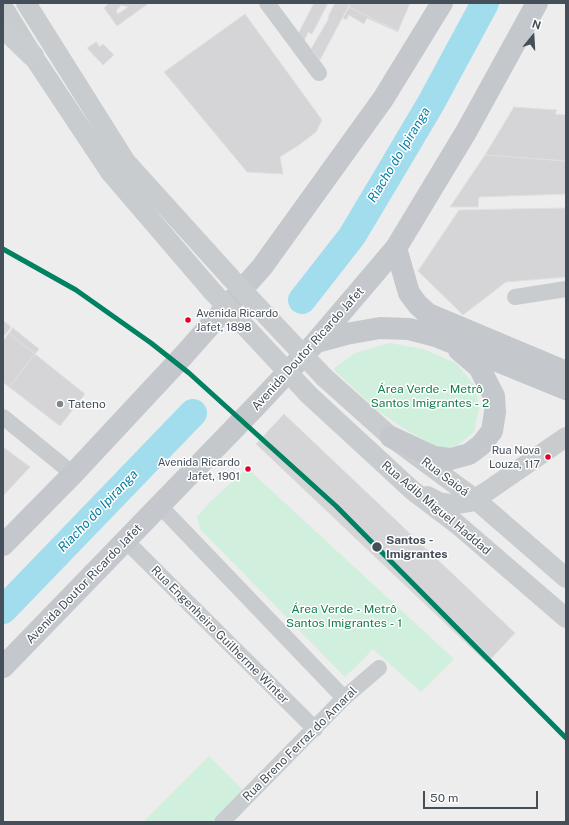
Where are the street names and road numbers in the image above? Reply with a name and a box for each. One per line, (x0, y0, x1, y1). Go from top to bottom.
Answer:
street label: Avenida Doutor Ricardo Jafet (249, 285, 367, 413)
street label: Rua Saioá (419, 455, 471, 499)
street label: Rua Adib Miguel Haddad (378, 458, 494, 558)
street label: Avenida Doutor Ricardo Jafet (23, 521, 145, 647)
street label: Rua Engenheiro Guilherme Winter (148, 563, 292, 707)
street label: Rua Breno Ferraz do Amaral (240, 684, 360, 804)

